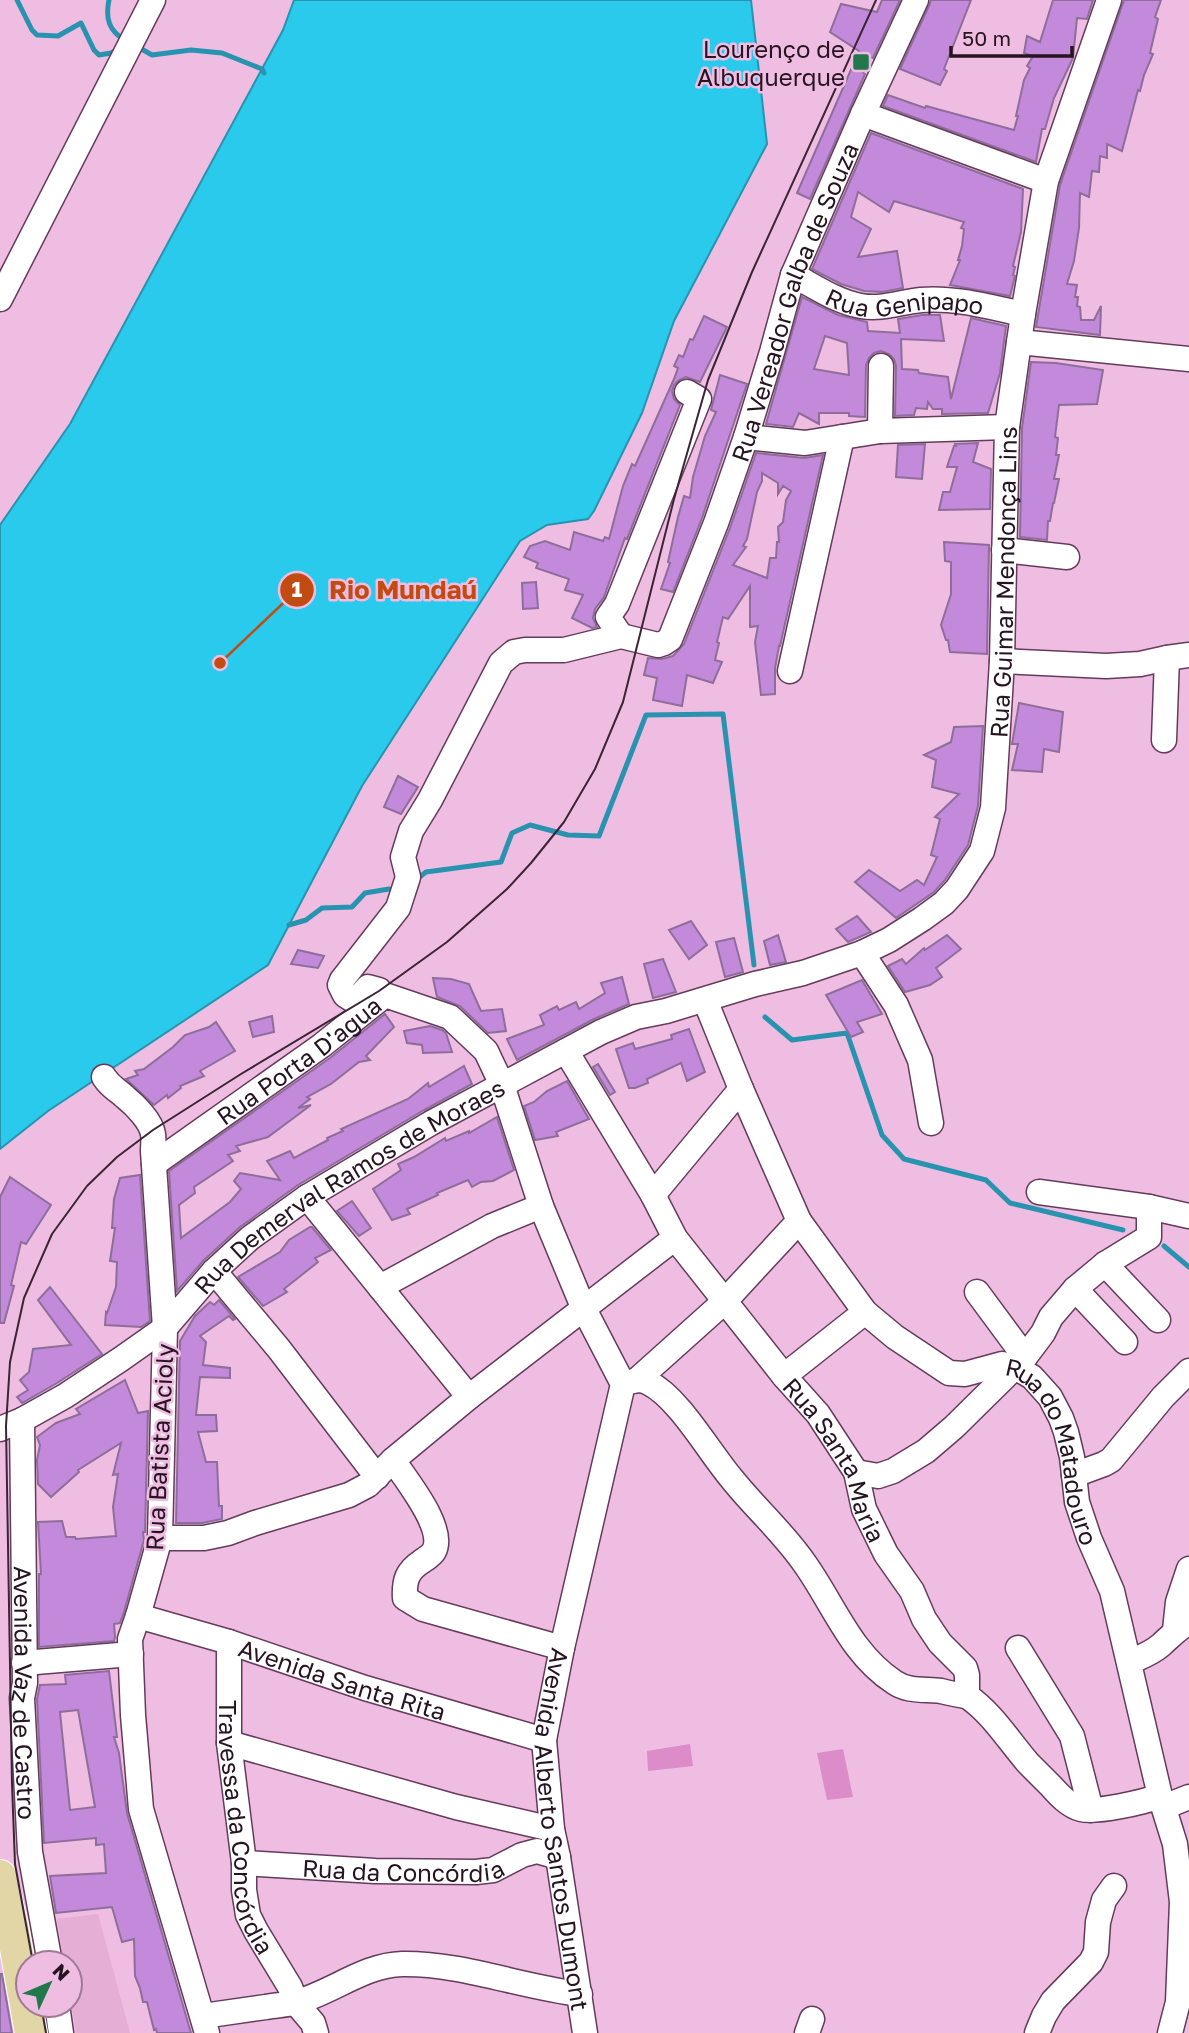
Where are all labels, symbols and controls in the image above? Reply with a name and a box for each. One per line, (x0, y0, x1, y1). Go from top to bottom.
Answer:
scale bar (951, 14, 1072, 58)
text: 50 m (962, 25, 1011, 51)
place label: Lourenço de Albuquerque (697, 34, 845, 91)
marker: Lourenço de Albuquerque (851, 52, 871, 72)
street label: Rua Vereador Galba de Souza (724, 138, 863, 465)
street label: Rua Genipapo (821, 281, 986, 322)
street label: Rua Guimar Mendonça Lins (983, 426, 1022, 739)
callout: Rio Mundaú (279, 567, 491, 614)
text: Rio Mundaú (329, 574, 477, 605)
text: 1 (292, 576, 303, 602)
street label: Rua Porta D'agua (210, 990, 386, 1130)
street label: Rua Demerval Ramos de Moraes (187, 1072, 509, 1299)
street label: Rua Batista Acioly (139, 1343, 179, 1551)
street label: Rua do Matadouro (1003, 1351, 1105, 1549)
street label: Rua Santa Maria (778, 1371, 892, 1546)
street label: Avenida Vaz de Castro (7, 1566, 43, 1820)
street label: Avenida Santa Rita (235, 1632, 449, 1725)
street label: Avenida Alberto Santos Dumont (529, 1646, 596, 2013)
street label: Travessa da Concórdia (215, 1700, 281, 1959)
street label: Rua da Concórdia (301, 1852, 509, 1887)
north arrow (14, 1949, 84, 2019)
text: N (48, 1959, 75, 1985)

